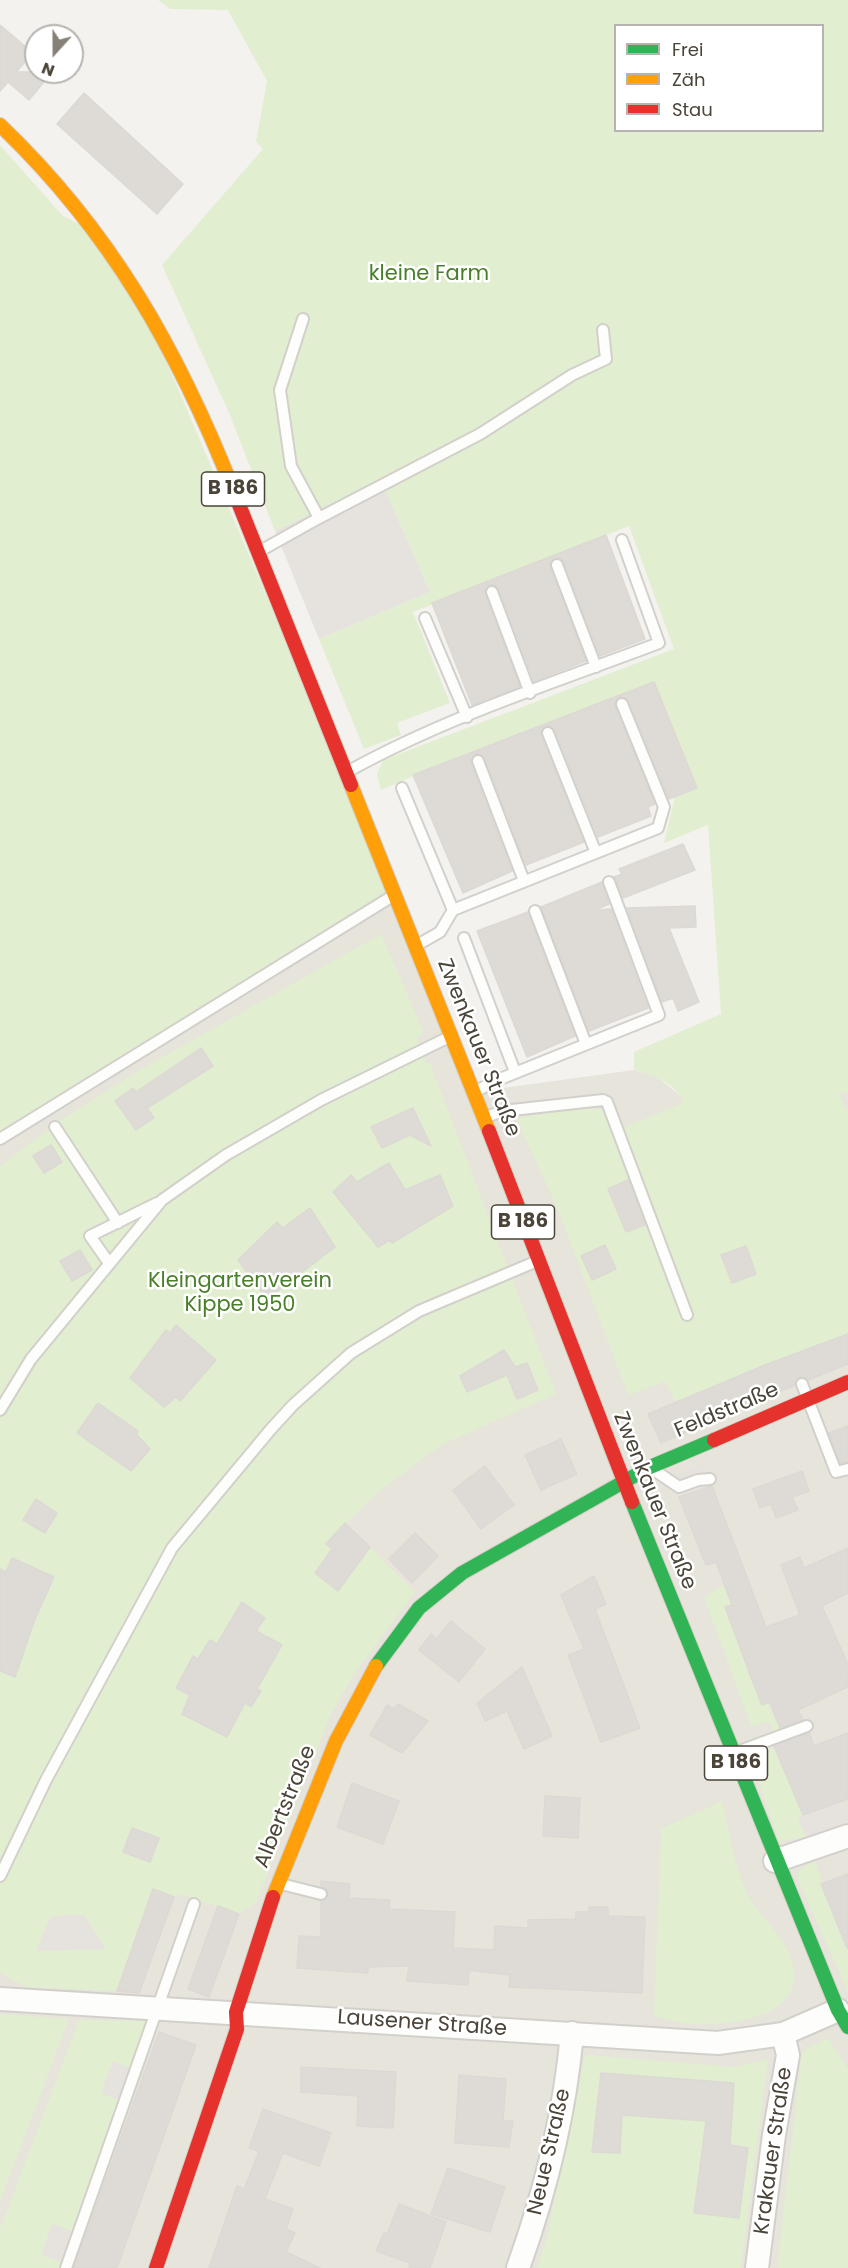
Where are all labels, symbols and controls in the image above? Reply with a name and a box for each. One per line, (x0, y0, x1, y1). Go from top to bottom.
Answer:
north arrow (24, 24, 84, 84)
legend (614, 24, 824, 132)
text: Frei (672, 37, 703, 62)
text: N (38, 57, 58, 82)
text: Zäh (672, 67, 705, 92)
text: Stau (672, 97, 713, 122)
park label: kleine Farm (369, 262, 489, 288)
road number: B 186 (202, 472, 264, 506)
street label: Zwenkauer Straße (431, 956, 525, 1140)
road number: B 186 (492, 1205, 554, 1239)
park label: Kleingartenverein Kippe 1950 (148, 1269, 332, 1319)
street label: Feldstraße (671, 1378, 783, 1444)
street label: Zwenkauer Straße (607, 1409, 701, 1593)
street label: Albertstraße (250, 1742, 322, 1872)
road number: B 186 (704, 1746, 768, 1780)
street label: Lausener Straße (336, 2006, 508, 2042)
street label: Krakauer Straße (750, 2066, 798, 2236)
street label: Neue Straße (523, 2086, 577, 2218)

